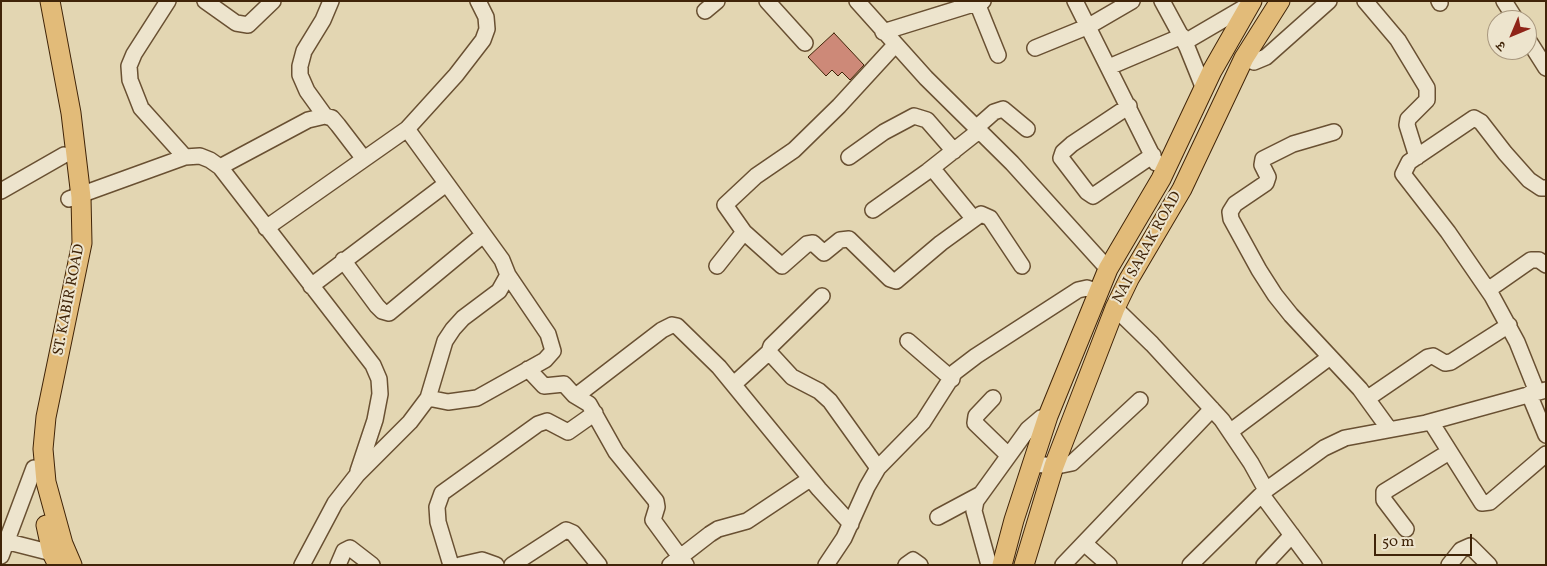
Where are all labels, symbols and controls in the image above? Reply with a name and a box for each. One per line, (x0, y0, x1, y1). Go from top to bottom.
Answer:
north arrow (1487, 10, 1537, 60)
text: उ (1493, 36, 1511, 55)
street label: NAI SARAK ROAD (1110, 189, 1186, 307)
street label: ST. KABIR ROAD (50, 243, 90, 357)
scale bar (1377, 524, 1474, 556)
text: 50 m (1382, 532, 1414, 553)

